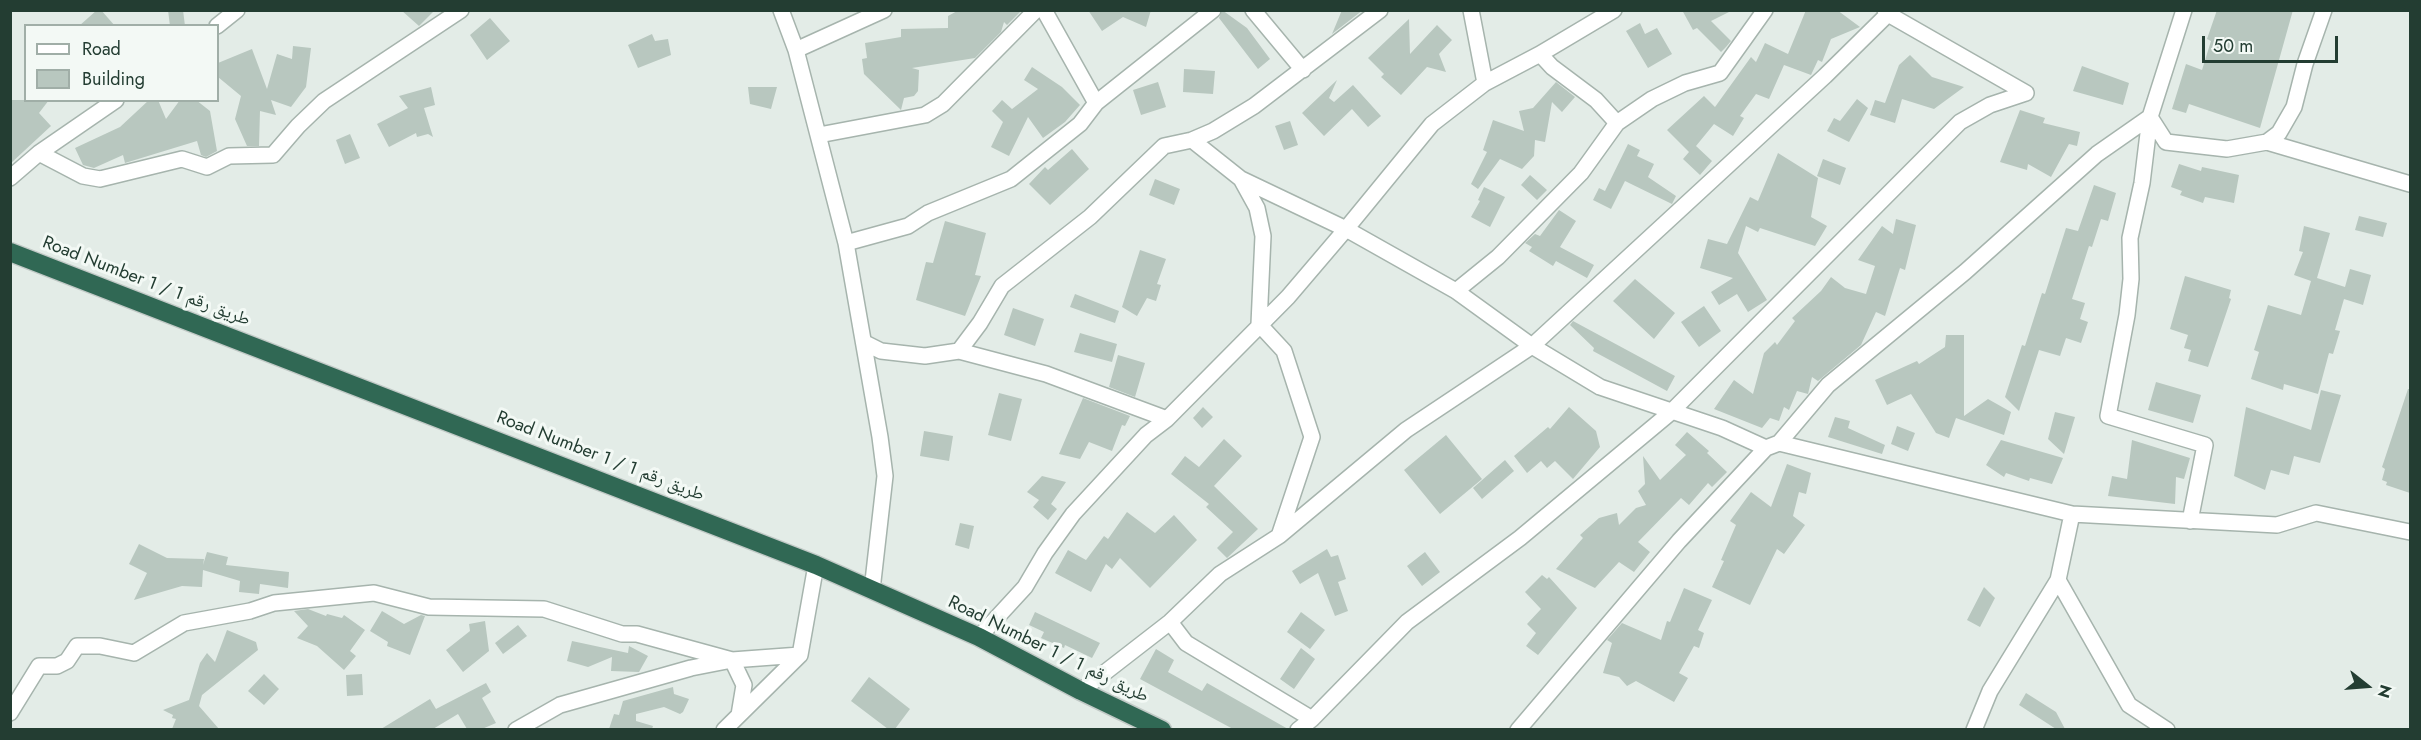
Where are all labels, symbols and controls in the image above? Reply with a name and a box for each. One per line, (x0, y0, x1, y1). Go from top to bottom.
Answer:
legend (24, 24, 219, 102)
scale bar (2205, 24, 2342, 62)
text: 50 m (2213, 33, 2253, 59)
text: Road (82, 36, 121, 62)
text: Building (82, 66, 145, 92)
street label: Road Number 1 / طريق رقم 1 (39, 232, 253, 332)
street label: Road Number 1 / طريق رقم 1 (493, 407, 707, 507)
street label: Road Number 1 / طريق رقم 1 (944, 592, 1152, 708)
north arrow (2337, 656, 2397, 716)
text: N (2372, 682, 2398, 701)

